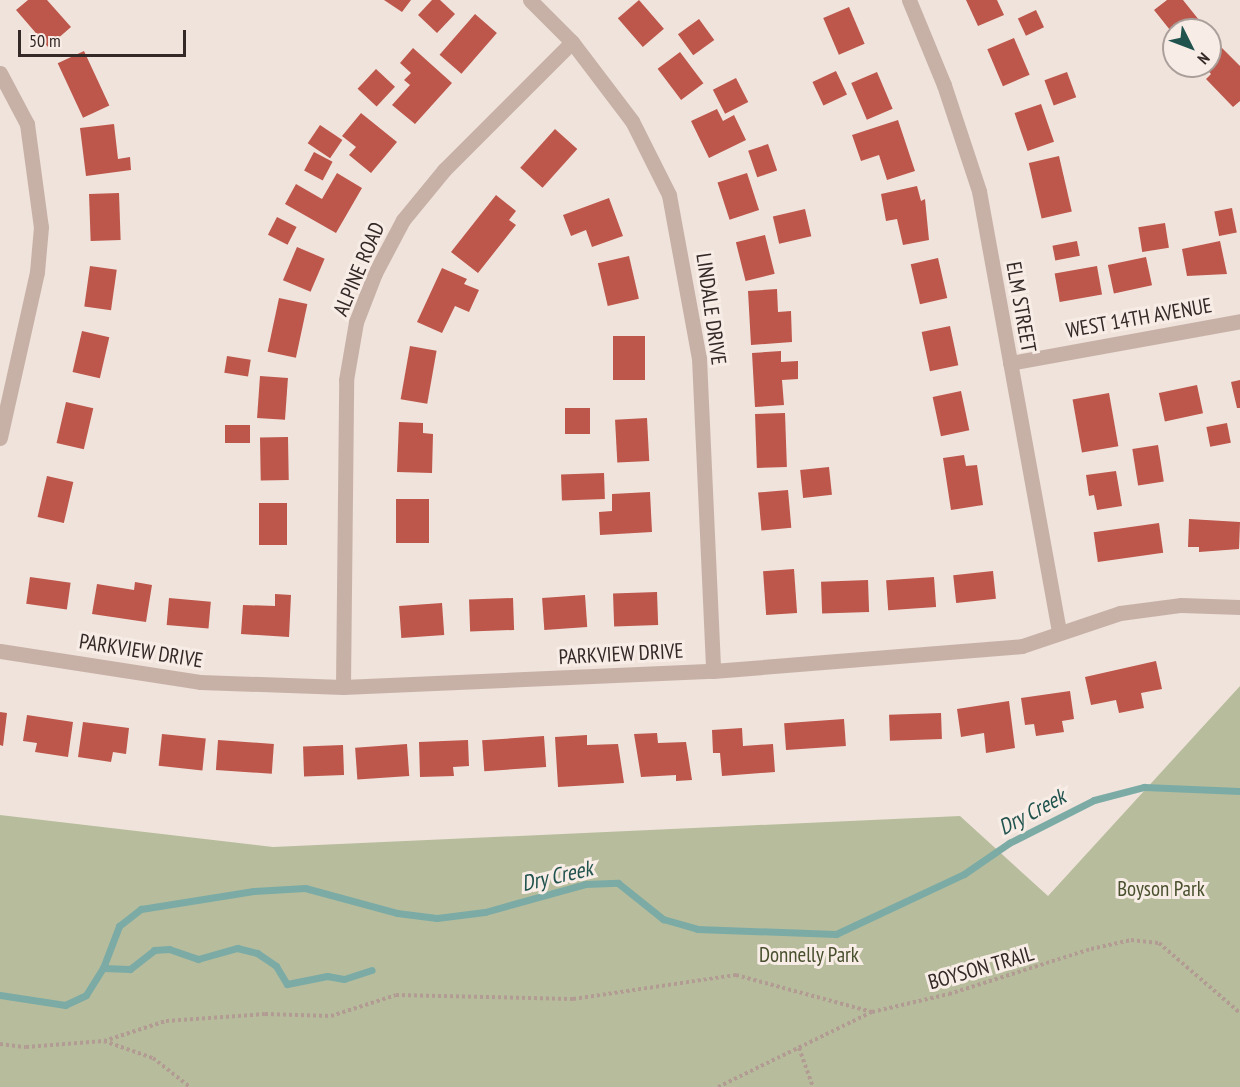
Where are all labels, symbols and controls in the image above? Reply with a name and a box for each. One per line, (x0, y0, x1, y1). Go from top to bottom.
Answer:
scale bar (21, 18, 189, 56)
north arrow (1162, 18, 1222, 78)
text: 50 m (29, 29, 61, 52)
text: N (1194, 49, 1214, 69)
street label: ALPINE ROAD (328, 218, 390, 320)
street label: LINDALE DRIVE (691, 252, 731, 366)
street label: ELM STREET (1001, 260, 1041, 354)
street label: WEST 14TH AVENUE (1063, 293, 1215, 343)
street label: PARKVIEW DRIVE (77, 629, 205, 673)
street label: PARKVIEW DRIVE (558, 638, 684, 670)
water label: Dry Creek (994, 783, 1070, 841)
water label: Dry Creek (519, 855, 595, 897)
park label: Boyson Park (1117, 876, 1205, 902)
street label: BOYSON TRAIL (925, 941, 1037, 995)
park label: Donnelly Park (759, 942, 859, 968)

